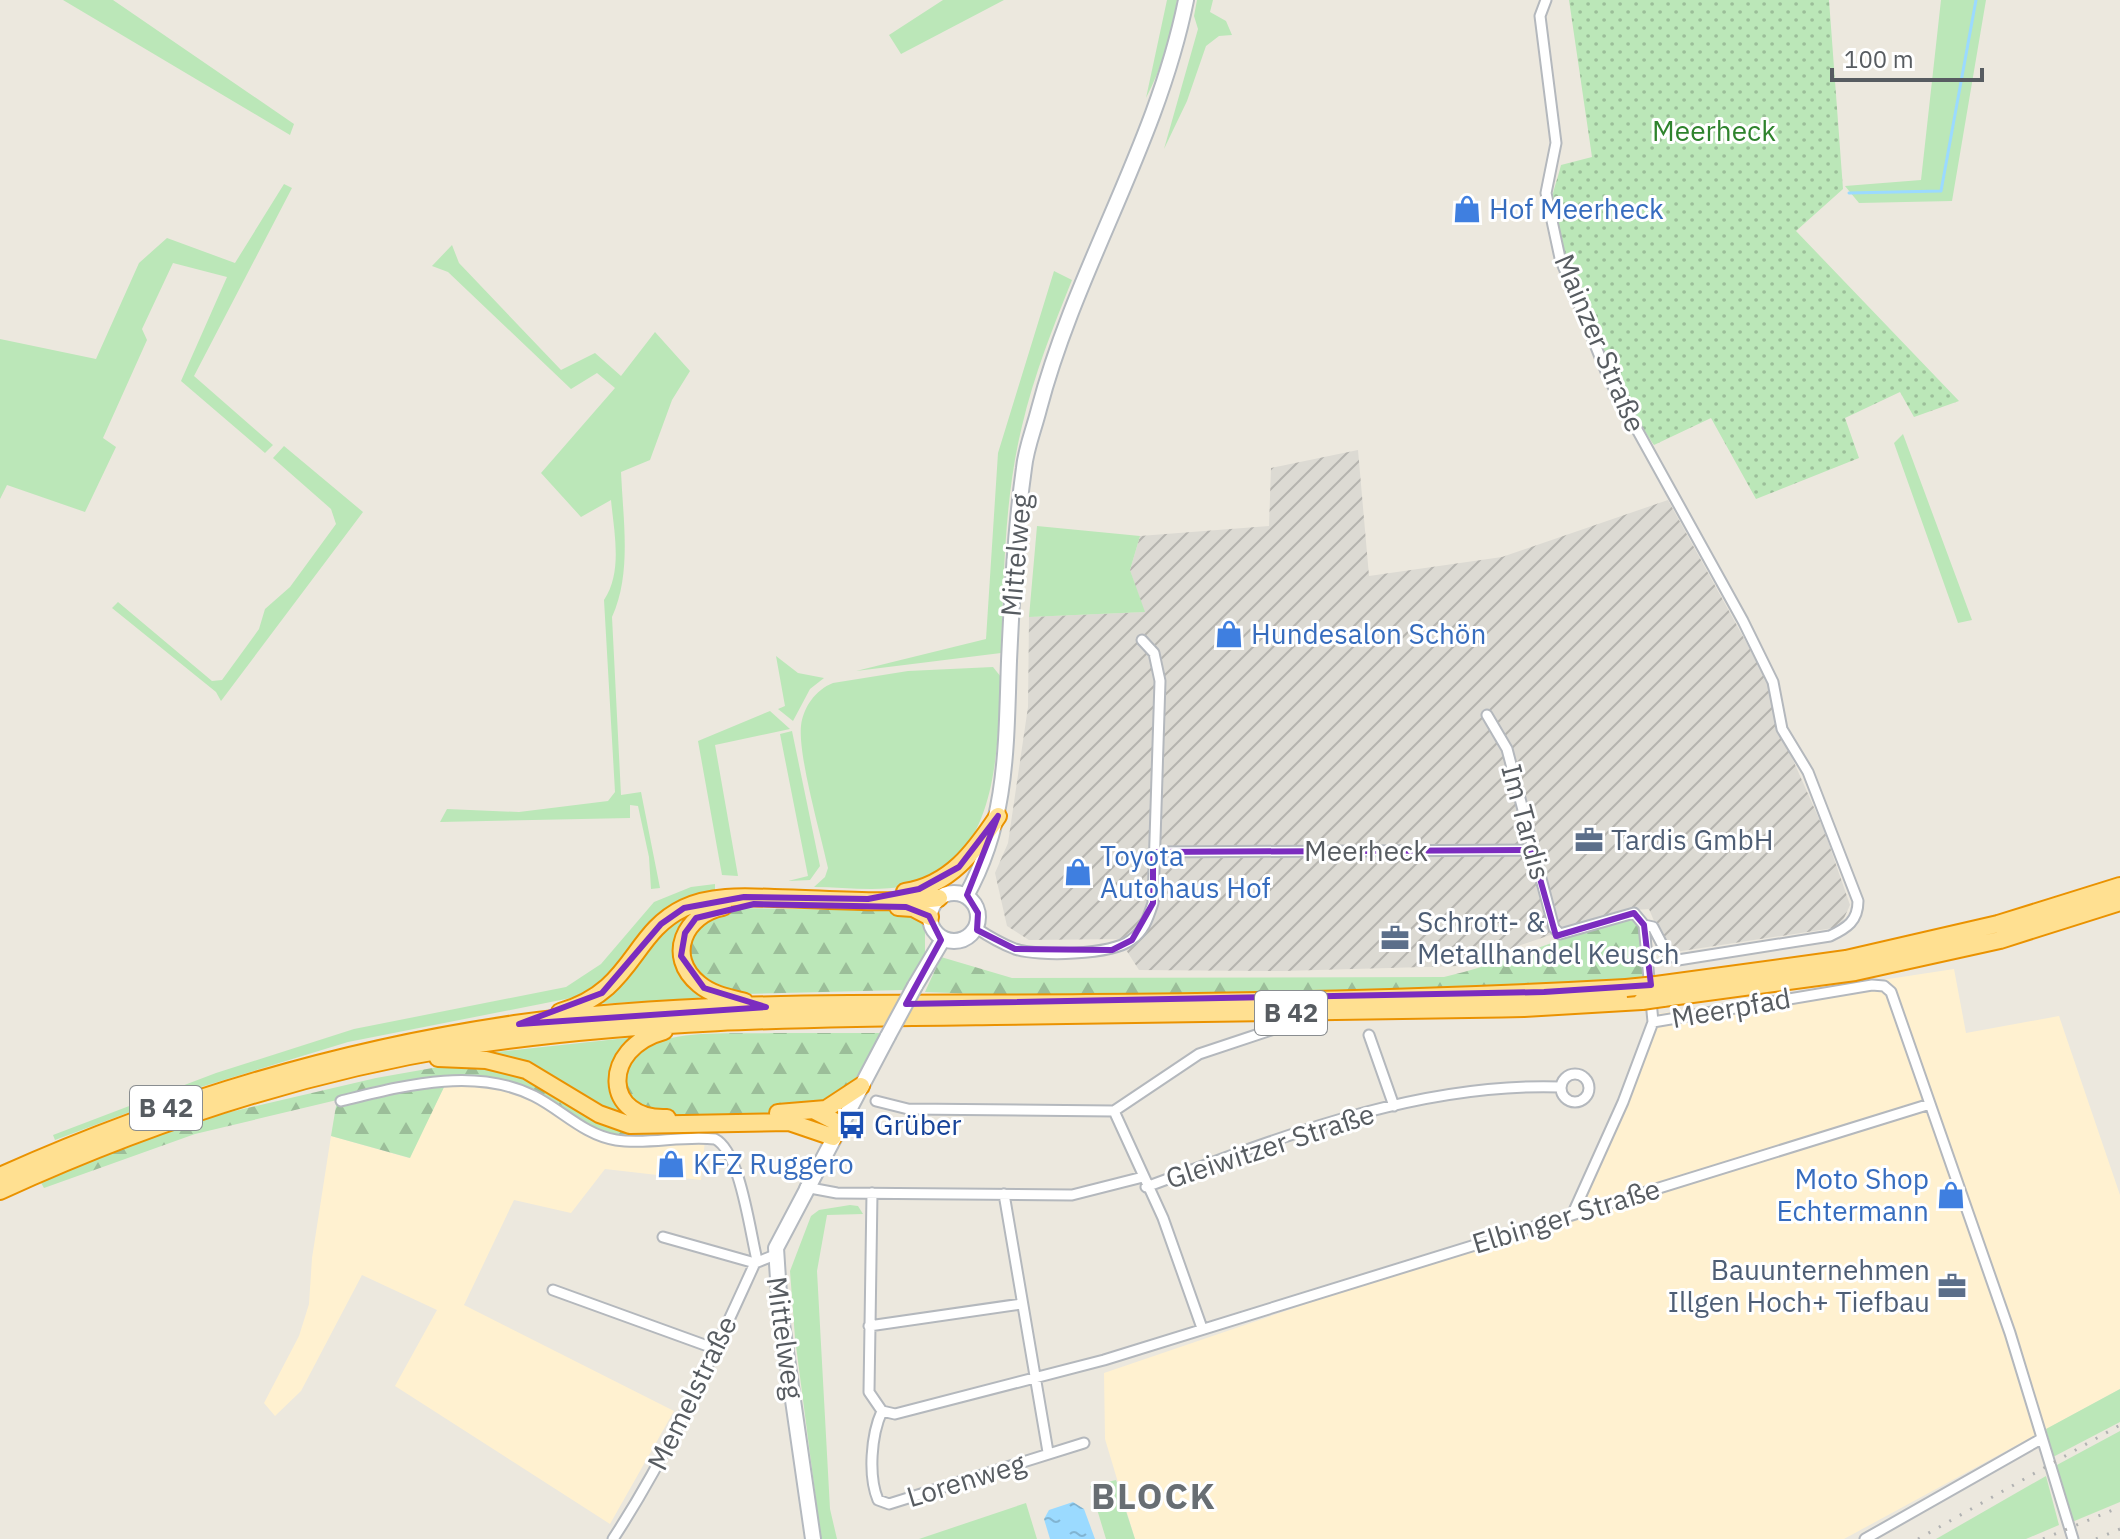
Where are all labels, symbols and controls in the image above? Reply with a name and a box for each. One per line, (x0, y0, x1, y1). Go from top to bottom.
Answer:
scale bar (1832, 32, 1982, 82)
text: 100 m (1844, 43, 1914, 75)
park label: Meerheck (1652, 112, 1776, 149)
place label: Hof Meerheck (1489, 190, 1664, 227)
shop icon: Hof Meerheck (1452, 194, 1482, 224)
street label: Mainzer Straße (1546, 248, 1655, 438)
street label: Mittelweg (992, 492, 1039, 618)
place label: Hundesalon Schön (1251, 615, 1486, 652)
shop icon: Hundesalon Schön (1214, 619, 1244, 649)
street label: Im Tardis (1493, 760, 1560, 884)
place label: Tardis GmbH (1611, 821, 1774, 858)
office icon: Tardis GmbH (1574, 825, 1604, 855)
street label: Meerheck (1304, 832, 1428, 869)
place label: Toyota Autohaus Hof (1100, 837, 1271, 906)
shop icon: Toyota Autohaus Hof (1063, 857, 1093, 887)
place label: Schrott- & Metallhandel Keusch (1417, 903, 1680, 972)
office icon: Schrott- & Metallhandel Keusch (1380, 923, 1410, 953)
street label: Meerpfad (1669, 979, 1793, 1036)
road number: B 42 (1255, 991, 1327, 1035)
road number: B 42 (130, 1086, 202, 1130)
street label: Gleiwitzer Straße (1161, 1094, 1379, 1197)
place label: Grüber (874, 1106, 962, 1143)
bus stop icon: Grüber (837, 1110, 867, 1140)
place label: KFZ Ruggero (693, 1145, 854, 1182)
shop icon: KFZ Ruggero (656, 1149, 686, 1179)
place label: Moto Shop Echtermann (1776, 1160, 1929, 1229)
street label: Elbinger Straße (1467, 1169, 1664, 1262)
shop icon: Moto Shop Echtermann (1936, 1180, 1966, 1210)
place label: Bauunternehmen Illgen Hoch+ Tiefbau (1668, 1251, 1930, 1320)
office icon: Bauunternehmen Illgen Hoch+ Tiefbau (1937, 1271, 1967, 1301)
street label: Mittelweg (759, 1274, 812, 1402)
street label: Memelstraße (638, 1310, 745, 1476)
street label: Lorenweg (902, 1444, 1030, 1515)
district label: BLOCK (1091, 1472, 1217, 1519)

